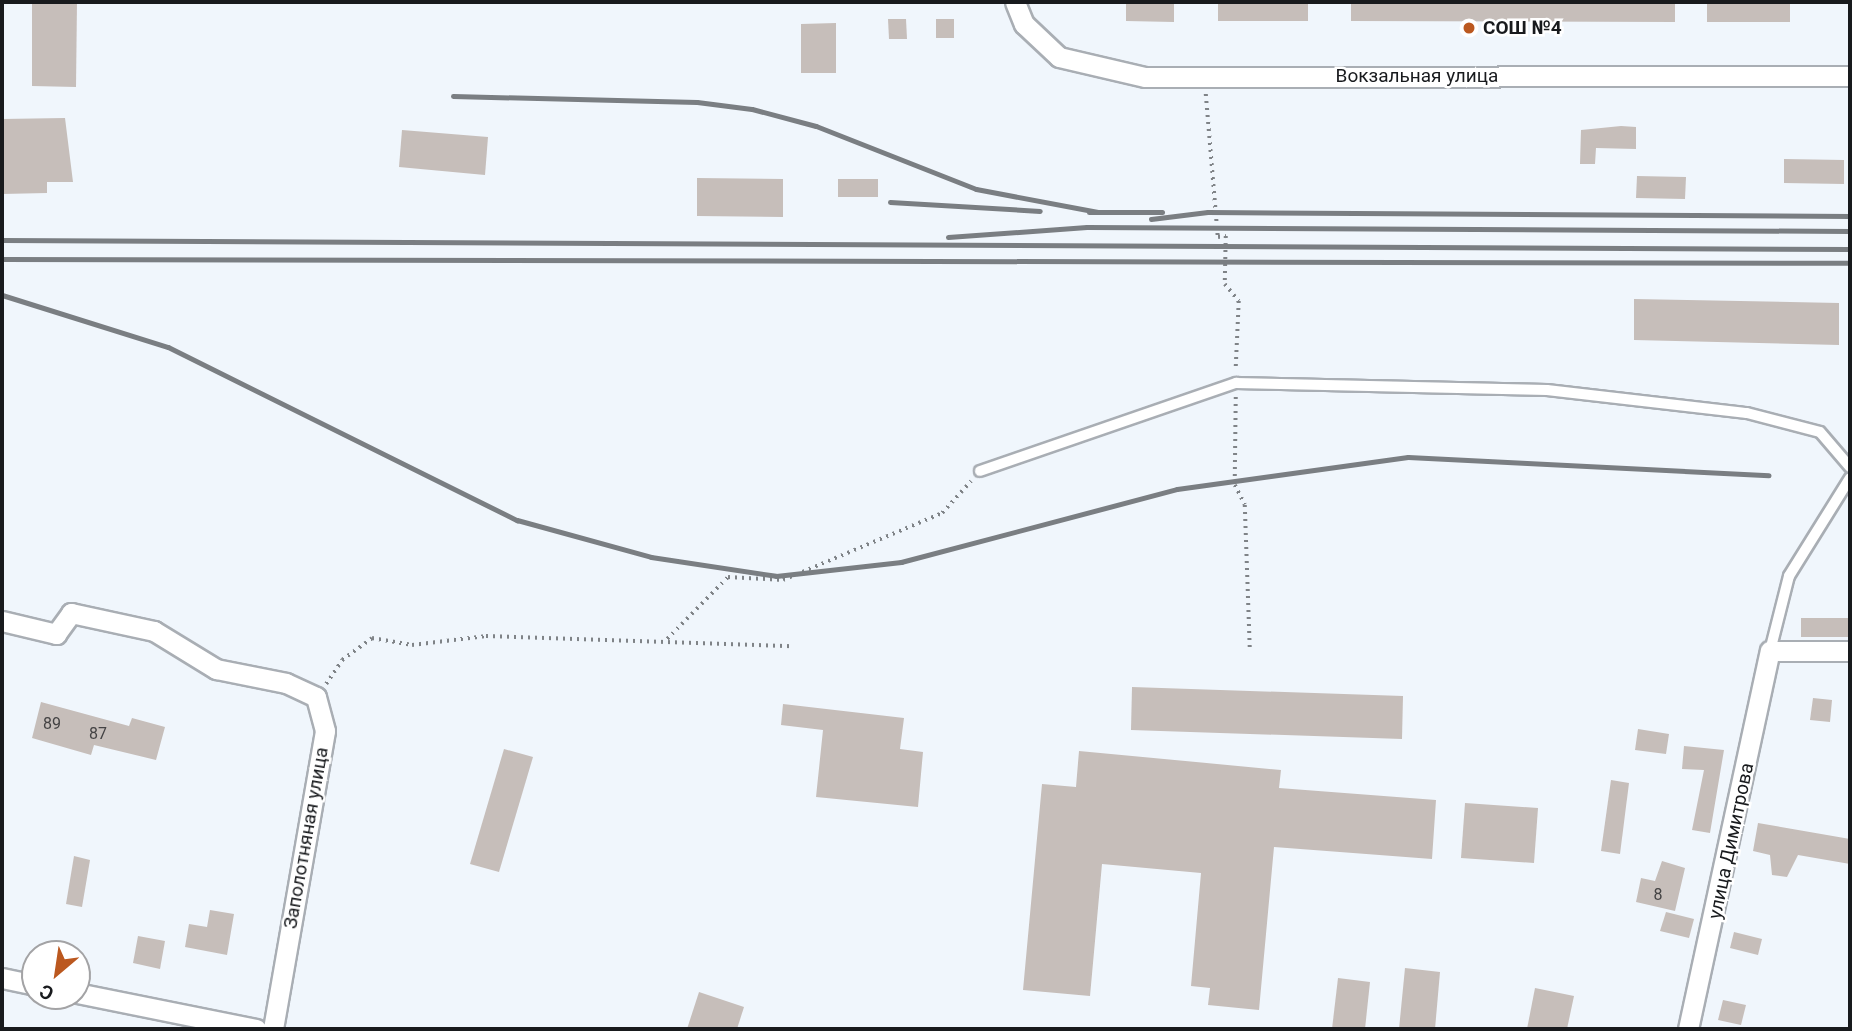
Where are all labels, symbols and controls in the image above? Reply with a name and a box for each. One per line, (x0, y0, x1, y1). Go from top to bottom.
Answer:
place label: СОШ №4 (1483, 17, 1562, 39)
marker: СОШ №4 (1461, 20, 1477, 36)
street label: Вокзальная улица (1336, 65, 1498, 87)
house number: 89 (43, 714, 61, 734)
house number: 87 (89, 724, 107, 744)
street label: Заполотняная улица (279, 745, 333, 931)
street label: улица Димитрова (1703, 761, 1759, 921)
house number: 8 (1654, 885, 1662, 905)
north arrow (21, 940, 91, 1010)
text: С (36, 979, 58, 1005)

